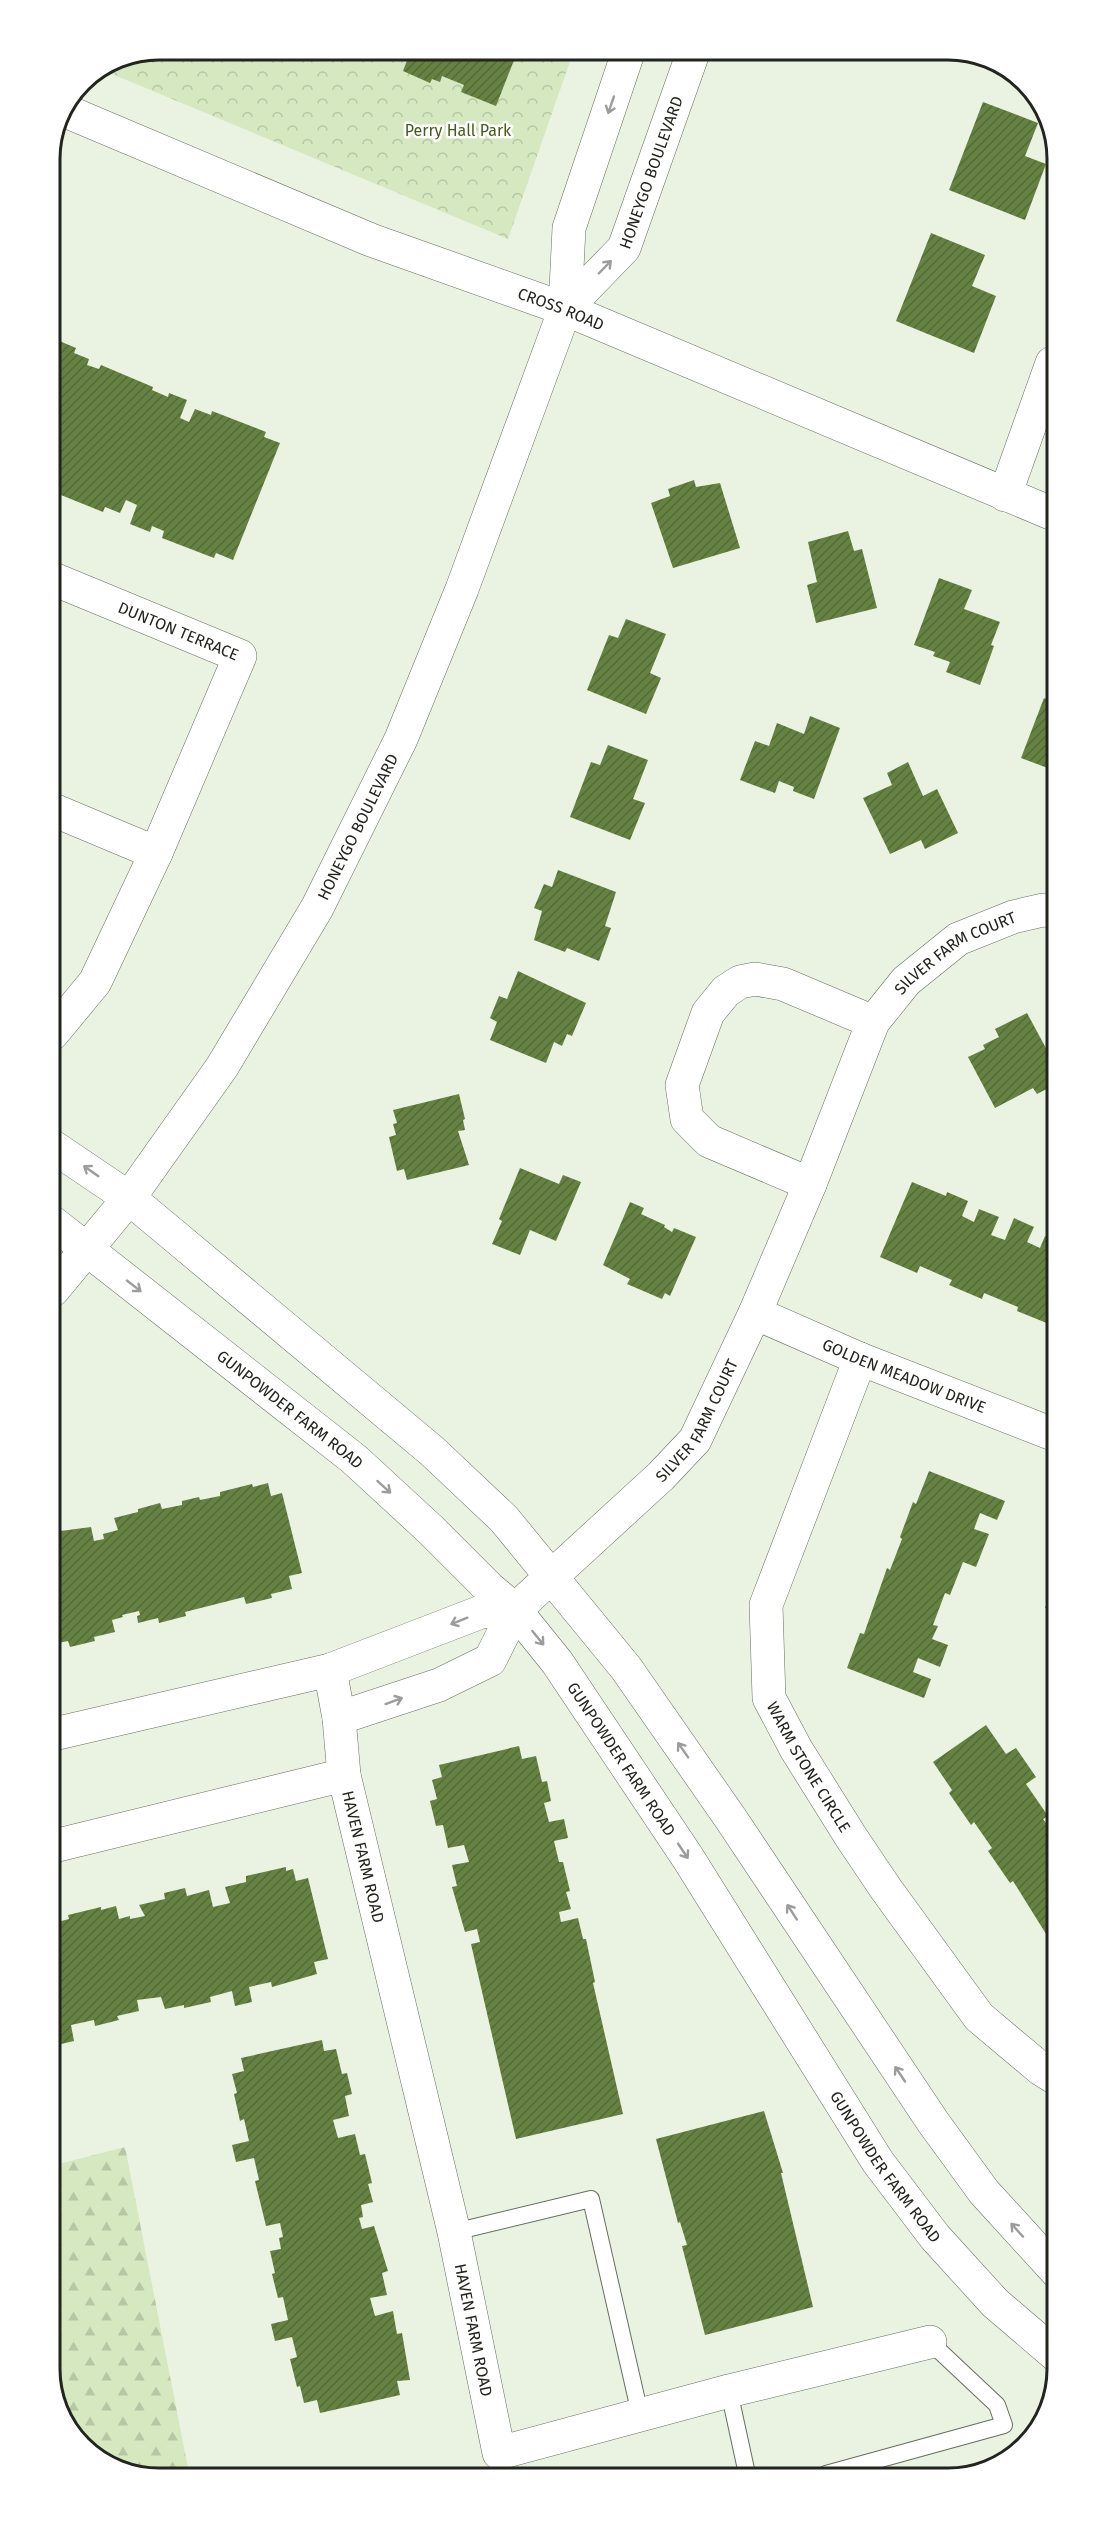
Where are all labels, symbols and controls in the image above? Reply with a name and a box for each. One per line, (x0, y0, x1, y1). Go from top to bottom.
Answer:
street label: HONEYGO BOULEVARD (615, 93, 686, 251)
one-way arrow (604, 95, 615, 114)
park label: Perry Hall Park (405, 121, 512, 140)
one-way arrow (598, 260, 612, 275)
street label: CROSS ROAD (515, 284, 607, 334)
street label: DUNTON TERRACE (116, 597, 242, 664)
street label: HONEYGO BOULEVARD (313, 750, 402, 903)
street label: SILVER FARM COURT (890, 907, 1019, 998)
one-way arrow (83, 1165, 100, 1177)
one-way arrow (126, 1280, 142, 1293)
street label: GOLDEN MEADOW DRIVE (820, 1334, 989, 1417)
street label: GUNPOWDER FARM ROAD (213, 1346, 367, 1472)
street label: SILVER FARM COURT (651, 1355, 742, 1486)
one-way arrow (377, 1480, 392, 1494)
one-way arrow (450, 1616, 468, 1627)
one-way arrow (531, 1630, 544, 1646)
street label: GUNPOWDER FARM ROAD (564, 1678, 680, 1839)
one-way arrow (384, 1694, 403, 1705)
street label: WARM STONE CIRCLE (763, 1698, 855, 1836)
one-way arrow (677, 1742, 689, 1759)
street label: HAVEN FARM ROAD (339, 1789, 389, 1925)
one-way arrow (677, 1842, 689, 1859)
one-way arrow (786, 1904, 798, 1920)
one-way arrow (894, 2066, 906, 2083)
street label: GUNPOWDER FARM ROAD (826, 2087, 945, 2246)
one-way arrow (1010, 2223, 1024, 2238)
street label: HAVEN FARM ROAD (451, 2262, 497, 2398)

